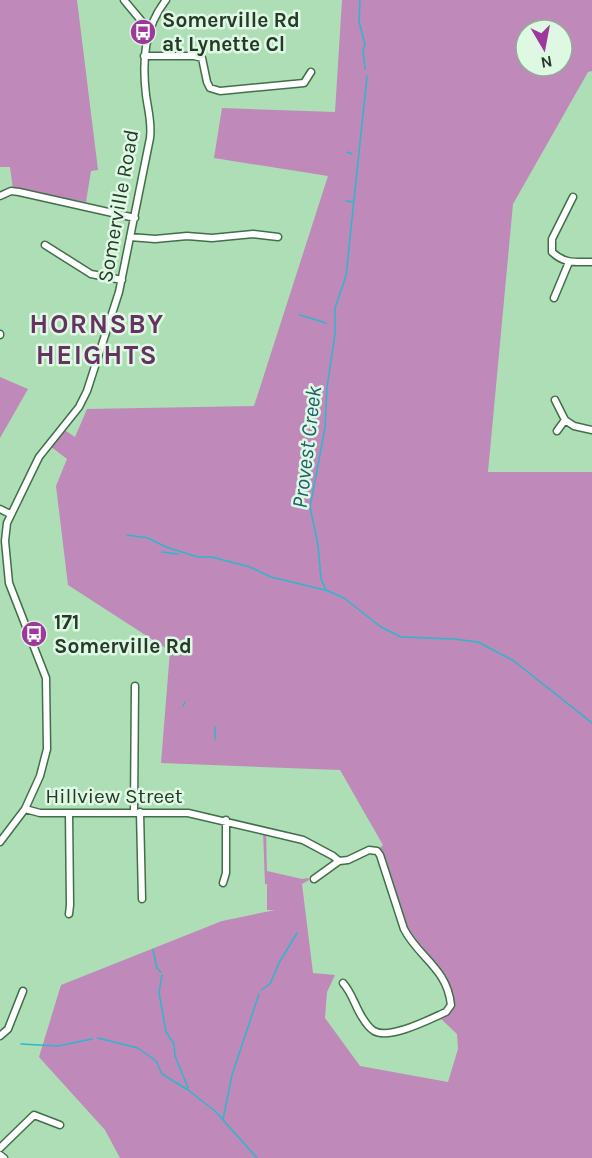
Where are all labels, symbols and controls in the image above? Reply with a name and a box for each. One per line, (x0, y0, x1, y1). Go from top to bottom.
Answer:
place label: Somerville Rd at Lynette Cl (162, 8, 300, 56)
bus stop icon: Somerville Rd at Lynette Cl (128, 17, 158, 47)
north arrow (514, 18, 574, 78)
text: N (539, 52, 554, 73)
street label: Somerville Road (93, 128, 143, 284)
district label: HORNSBY HEIGHTS (29, 308, 165, 371)
water label: Provest Creek (287, 384, 328, 510)
place label: 171 Somerville Rd (54, 610, 192, 658)
bus stop icon: 171 Somerville Rd (19, 619, 49, 649)
street label: Hillview Street (45, 784, 183, 808)

